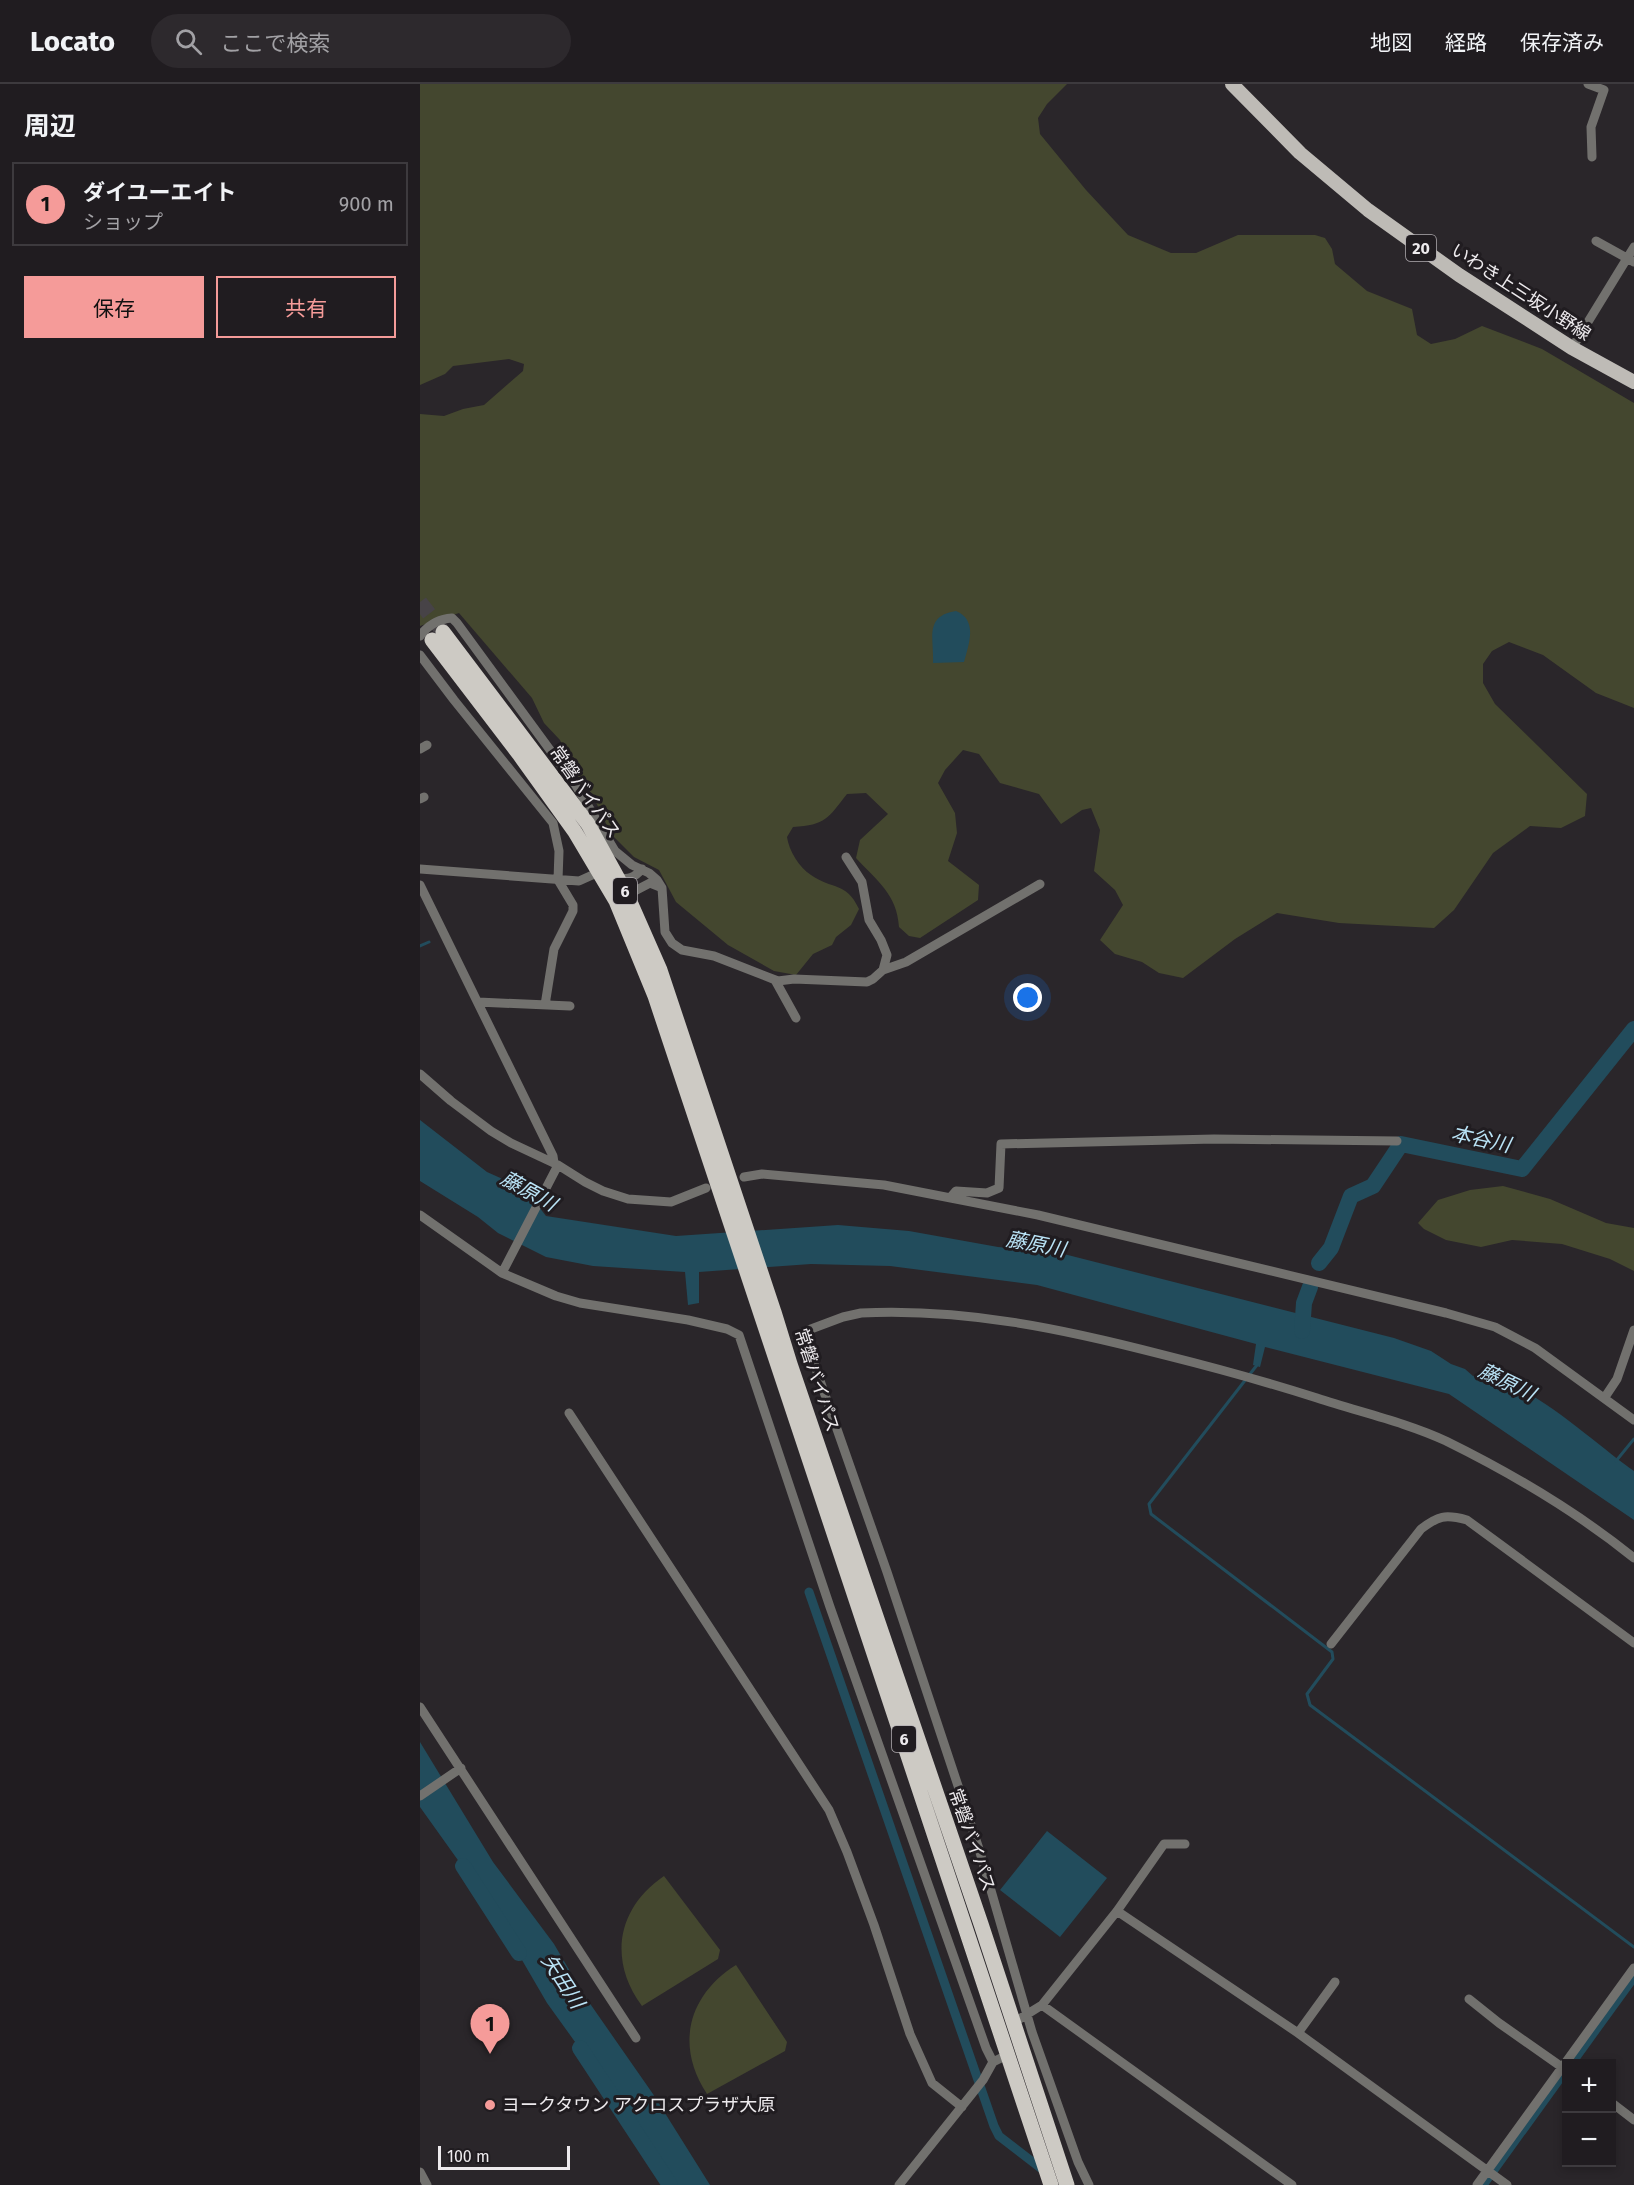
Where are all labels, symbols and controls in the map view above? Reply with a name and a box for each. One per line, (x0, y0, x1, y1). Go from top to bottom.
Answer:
search box (151, 14, 571, 68)
text: Locato (30, 25, 115, 58)
icon: search (172, 25, 205, 58)
text: ここで検索 (220, 30, 330, 57)
text: 地図 (1370, 30, 1412, 56)
text: 経路 (1445, 30, 1487, 56)
text: 保存済み (1520, 30, 1604, 56)
text: 周辺 (24, 111, 76, 142)
text: ダイユーエイト (83, 179, 237, 206)
text: 1 (41, 192, 50, 216)
text: 900 m (339, 192, 394, 216)
text: ショップ (83, 210, 163, 234)
road number: 20 (1406, 235, 1436, 261)
street label: いわき上三坂小野線 (1447, 239, 1595, 345)
button: 保存 (24, 276, 204, 338)
button: 共有 (216, 276, 396, 338)
street label: 常磐バイパス (545, 742, 625, 842)
road number: 6 (613, 878, 637, 904)
your location (1013, 983, 1042, 1012)
water label: 本谷川 (1449, 1121, 1515, 1157)
water label: 藤原川 (497, 1166, 563, 1217)
water label: 藤原川 (1004, 1226, 1070, 1262)
street label: 常磐バイパス (790, 1325, 844, 1435)
water label: 藤原川 (1475, 1358, 1541, 1407)
road number: 6 (892, 1726, 916, 1752)
street label: 常磐バイパス (944, 1786, 1000, 1894)
water label: 矢田川 (537, 1949, 590, 2014)
pin: 1 (470, 2004, 510, 2054)
map controls (1562, 2059, 1616, 2167)
button: + (1562, 2059, 1616, 2113)
place label: ヨークタウン アクロスプラザ大原 (502, 2094, 775, 2116)
marker: ヨークタウン アクロスプラザ大原 (483, 2098, 497, 2112)
button: − (1562, 2113, 1616, 2167)
scale bar (438, 2143, 570, 2170)
text: 100 m (447, 2147, 490, 2166)

